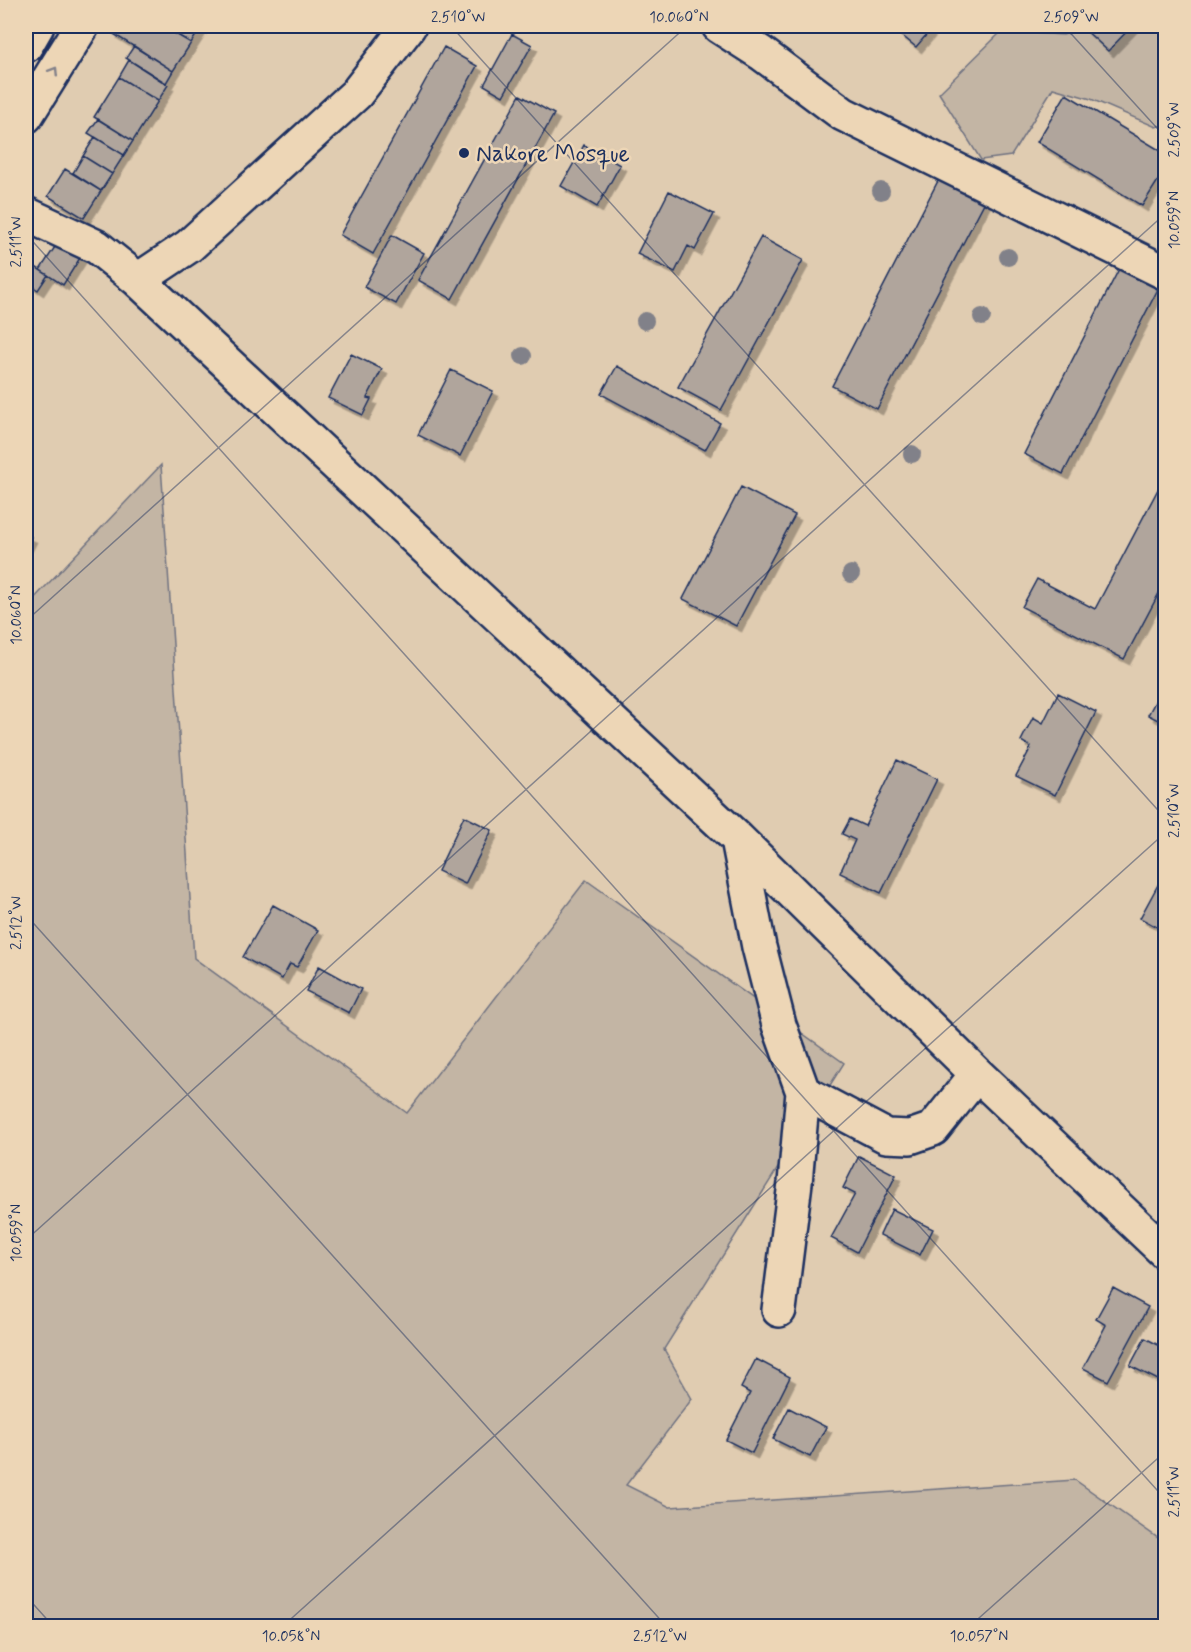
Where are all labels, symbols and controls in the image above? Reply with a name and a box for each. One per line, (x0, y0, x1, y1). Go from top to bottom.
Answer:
text: 2.510°W (431, 8, 485, 28)
text: 10.060°N (649, 8, 709, 28)
text: 2.509°W (1043, 8, 1099, 28)
one-way arrow (46, 67, 58, 77)
text: 2.509°W (1165, 102, 1185, 158)
place label: Nakore Mosque (476, 139, 630, 170)
marker: Nakore Mosque (457, 146, 471, 160)
text: 10.059°N (1165, 191, 1185, 249)
text: 2.511°W (7, 217, 27, 267)
text: 10.060°N (7, 585, 27, 645)
text: 2.510°W (1165, 784, 1185, 838)
text: 2.512°W (7, 896, 27, 950)
text: 10.059°N (7, 1204, 27, 1262)
text: 2.511°W (1165, 1467, 1185, 1517)
text: 10.058°N (262, 1627, 320, 1647)
text: 2.512°W (633, 1627, 687, 1647)
text: 10.057°N (950, 1627, 1008, 1647)

